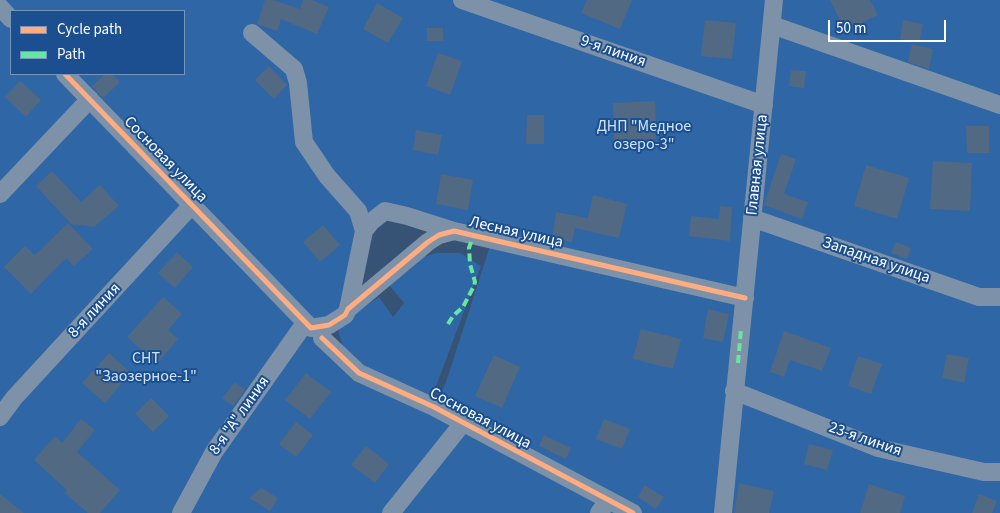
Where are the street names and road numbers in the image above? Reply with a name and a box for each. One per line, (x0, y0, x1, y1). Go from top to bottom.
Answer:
street label: 9-я линия (578, 32, 648, 72)
street label: Сосновая улица (119, 113, 211, 207)
street label: Главная улица (743, 114, 773, 216)
street label: Лесная улица (467, 213, 565, 253)
street label: Западная улица (820, 234, 932, 288)
street label: 8-я линия (65, 280, 125, 342)
street label: 8-я "А" линия (206, 373, 274, 459)
street label: Сосновая улица (426, 384, 534, 454)
street label: 23-я линия (826, 419, 904, 461)

